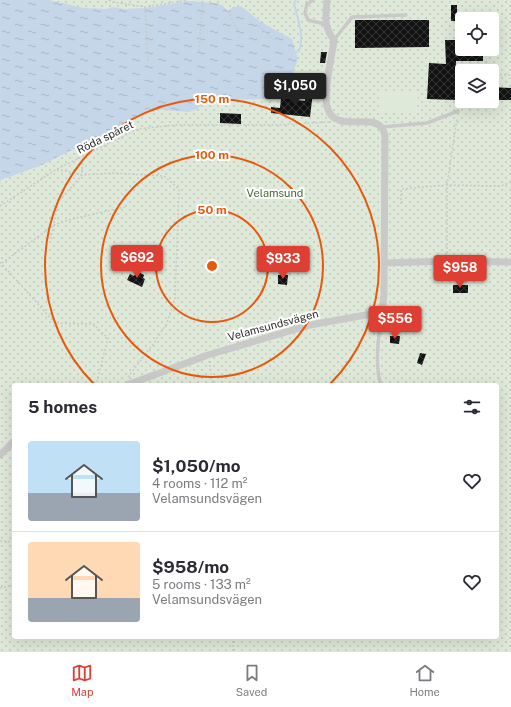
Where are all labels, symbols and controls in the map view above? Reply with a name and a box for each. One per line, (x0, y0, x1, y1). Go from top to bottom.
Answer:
map controls (455, 12, 499, 108)
button: locate (455, 12, 499, 56)
button: layers (455, 64, 499, 108)
pin: $1,050 (262, 73, 328, 107)
text: $1,050 (273, 78, 317, 93)
text: 150 m (195, 92, 229, 106)
street label: Röda spåret (75, 118, 135, 156)
text: 100 m (195, 148, 229, 162)
park label: Velamsund (247, 187, 303, 199)
text: 50 m (197, 203, 227, 217)
pin: $692 (113, 245, 161, 279)
pin: $933 (259, 246, 307, 280)
text: $692 (120, 250, 154, 265)
text: $933 (266, 251, 300, 266)
pin: $958 (436, 255, 484, 289)
centre of rings (205, 259, 219, 273)
text: $958 (443, 260, 477, 275)
pin: $556 (371, 306, 419, 340)
street label: Velamsundsvägen (226, 307, 320, 343)
text: $556 (378, 311, 412, 326)
icon: filters (461, 396, 483, 418)
text: 5 homes (28, 397, 97, 417)
text: $1,050/mo (152, 456, 240, 476)
icon: home (60, 457, 108, 505)
icon: heart (461, 470, 483, 492)
text: 4 rooms · 112 m² (152, 476, 247, 491)
text: Velamsundsvägen (152, 491, 262, 506)
text: $958/mo (152, 557, 229, 577)
icon: home (60, 558, 108, 606)
icon: heart (461, 571, 483, 593)
text: 5 rooms · 133 m² (152, 577, 251, 592)
text: Velamsundsvägen (152, 592, 262, 607)
tab: Map (71, 662, 93, 698)
tab: Saved (236, 662, 267, 698)
tab: Home (410, 662, 440, 698)

